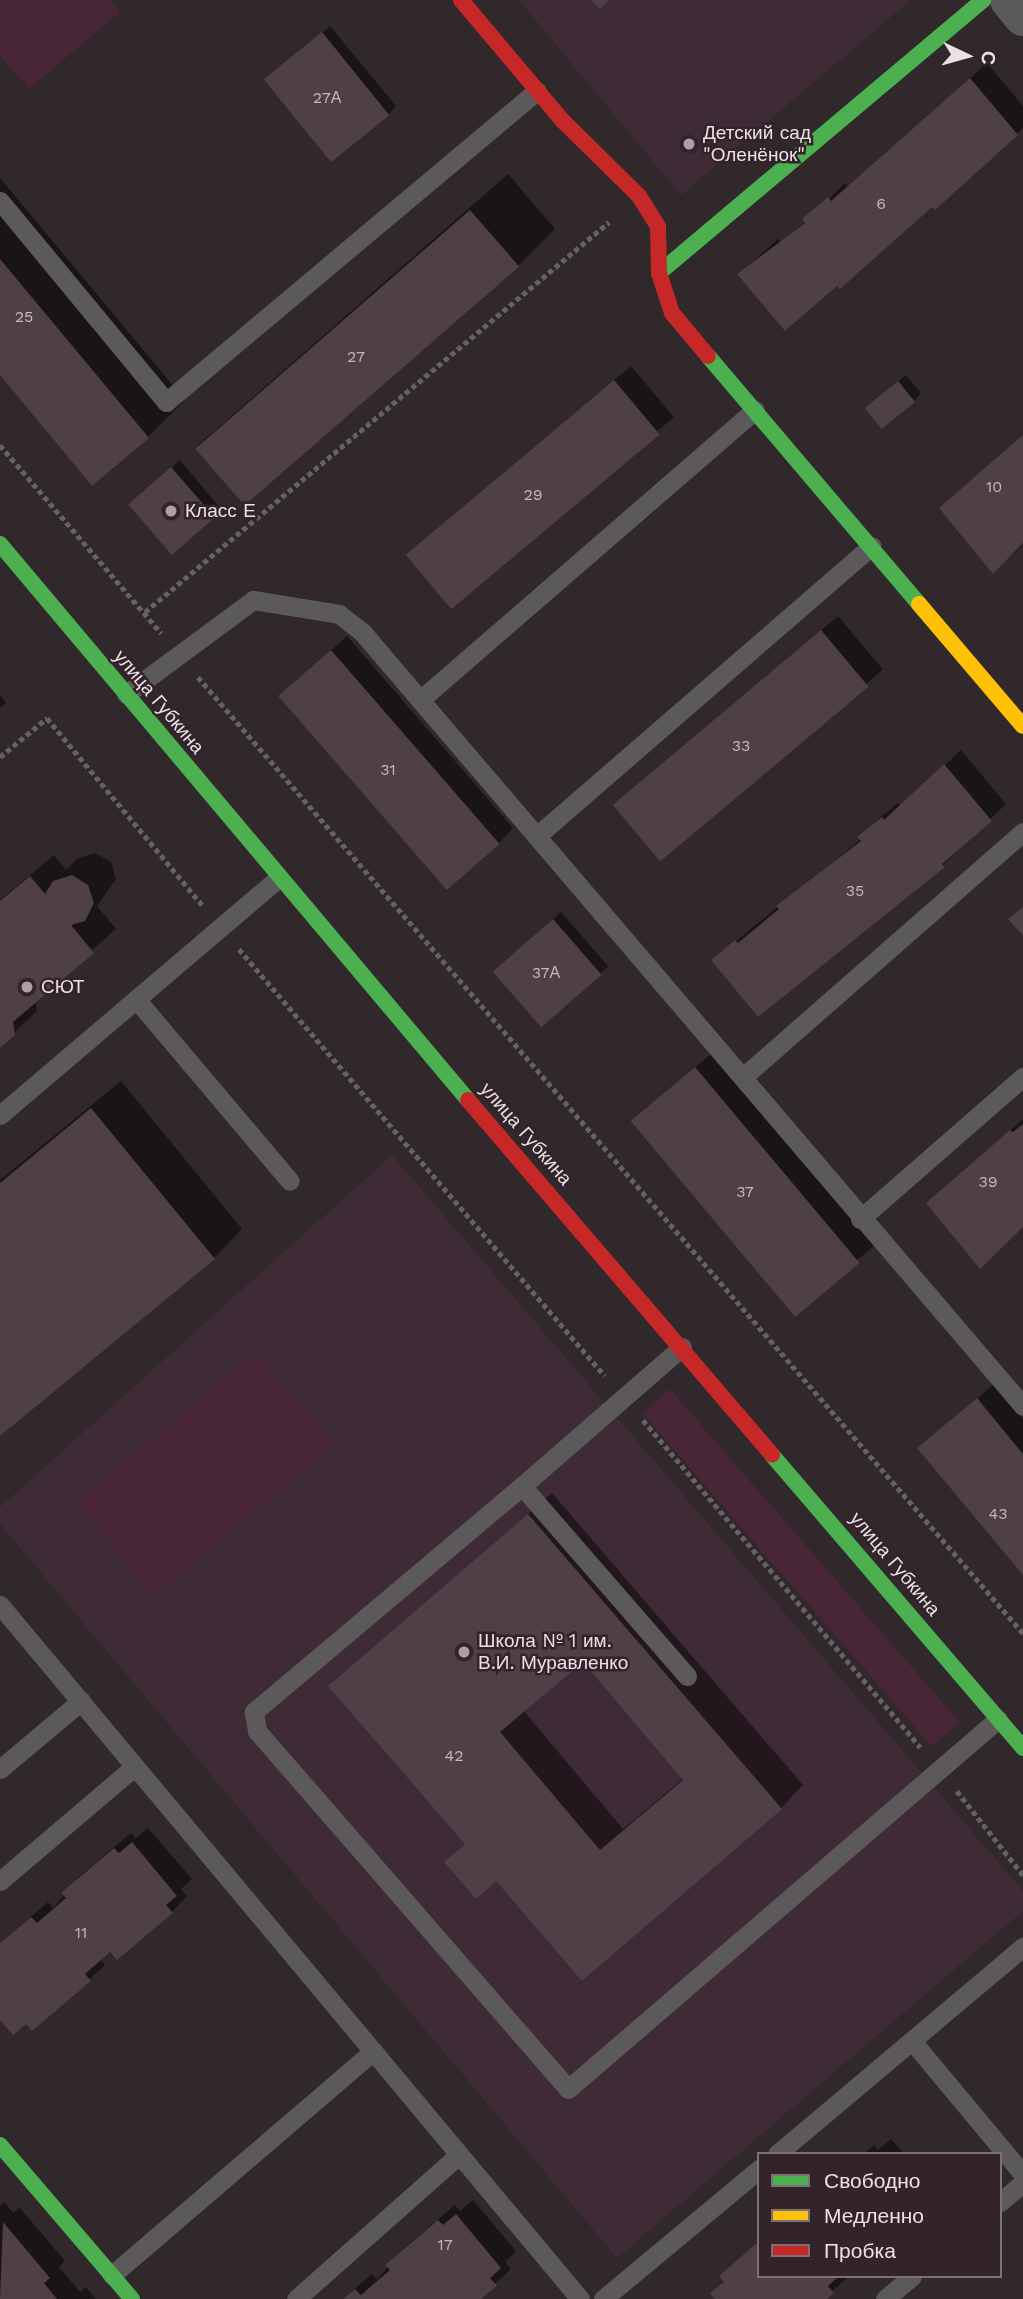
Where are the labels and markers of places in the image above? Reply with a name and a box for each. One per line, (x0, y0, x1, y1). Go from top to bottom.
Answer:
place label: Детский сад "Оленёнок" (703, 122, 811, 166)
marker: Детский сад "Оленёнок" (681, 136, 697, 152)
place label: Класс Е (185, 500, 256, 522)
marker: Класс Е (163, 503, 179, 519)
place label: СЮТ (41, 976, 84, 998)
marker: СЮТ (19, 979, 35, 995)
place label: Школа № 1 им. В.И. Муравленко (478, 1630, 628, 1674)
marker: Школа № 1 им. В.И. Муравленко (456, 1644, 472, 1660)

